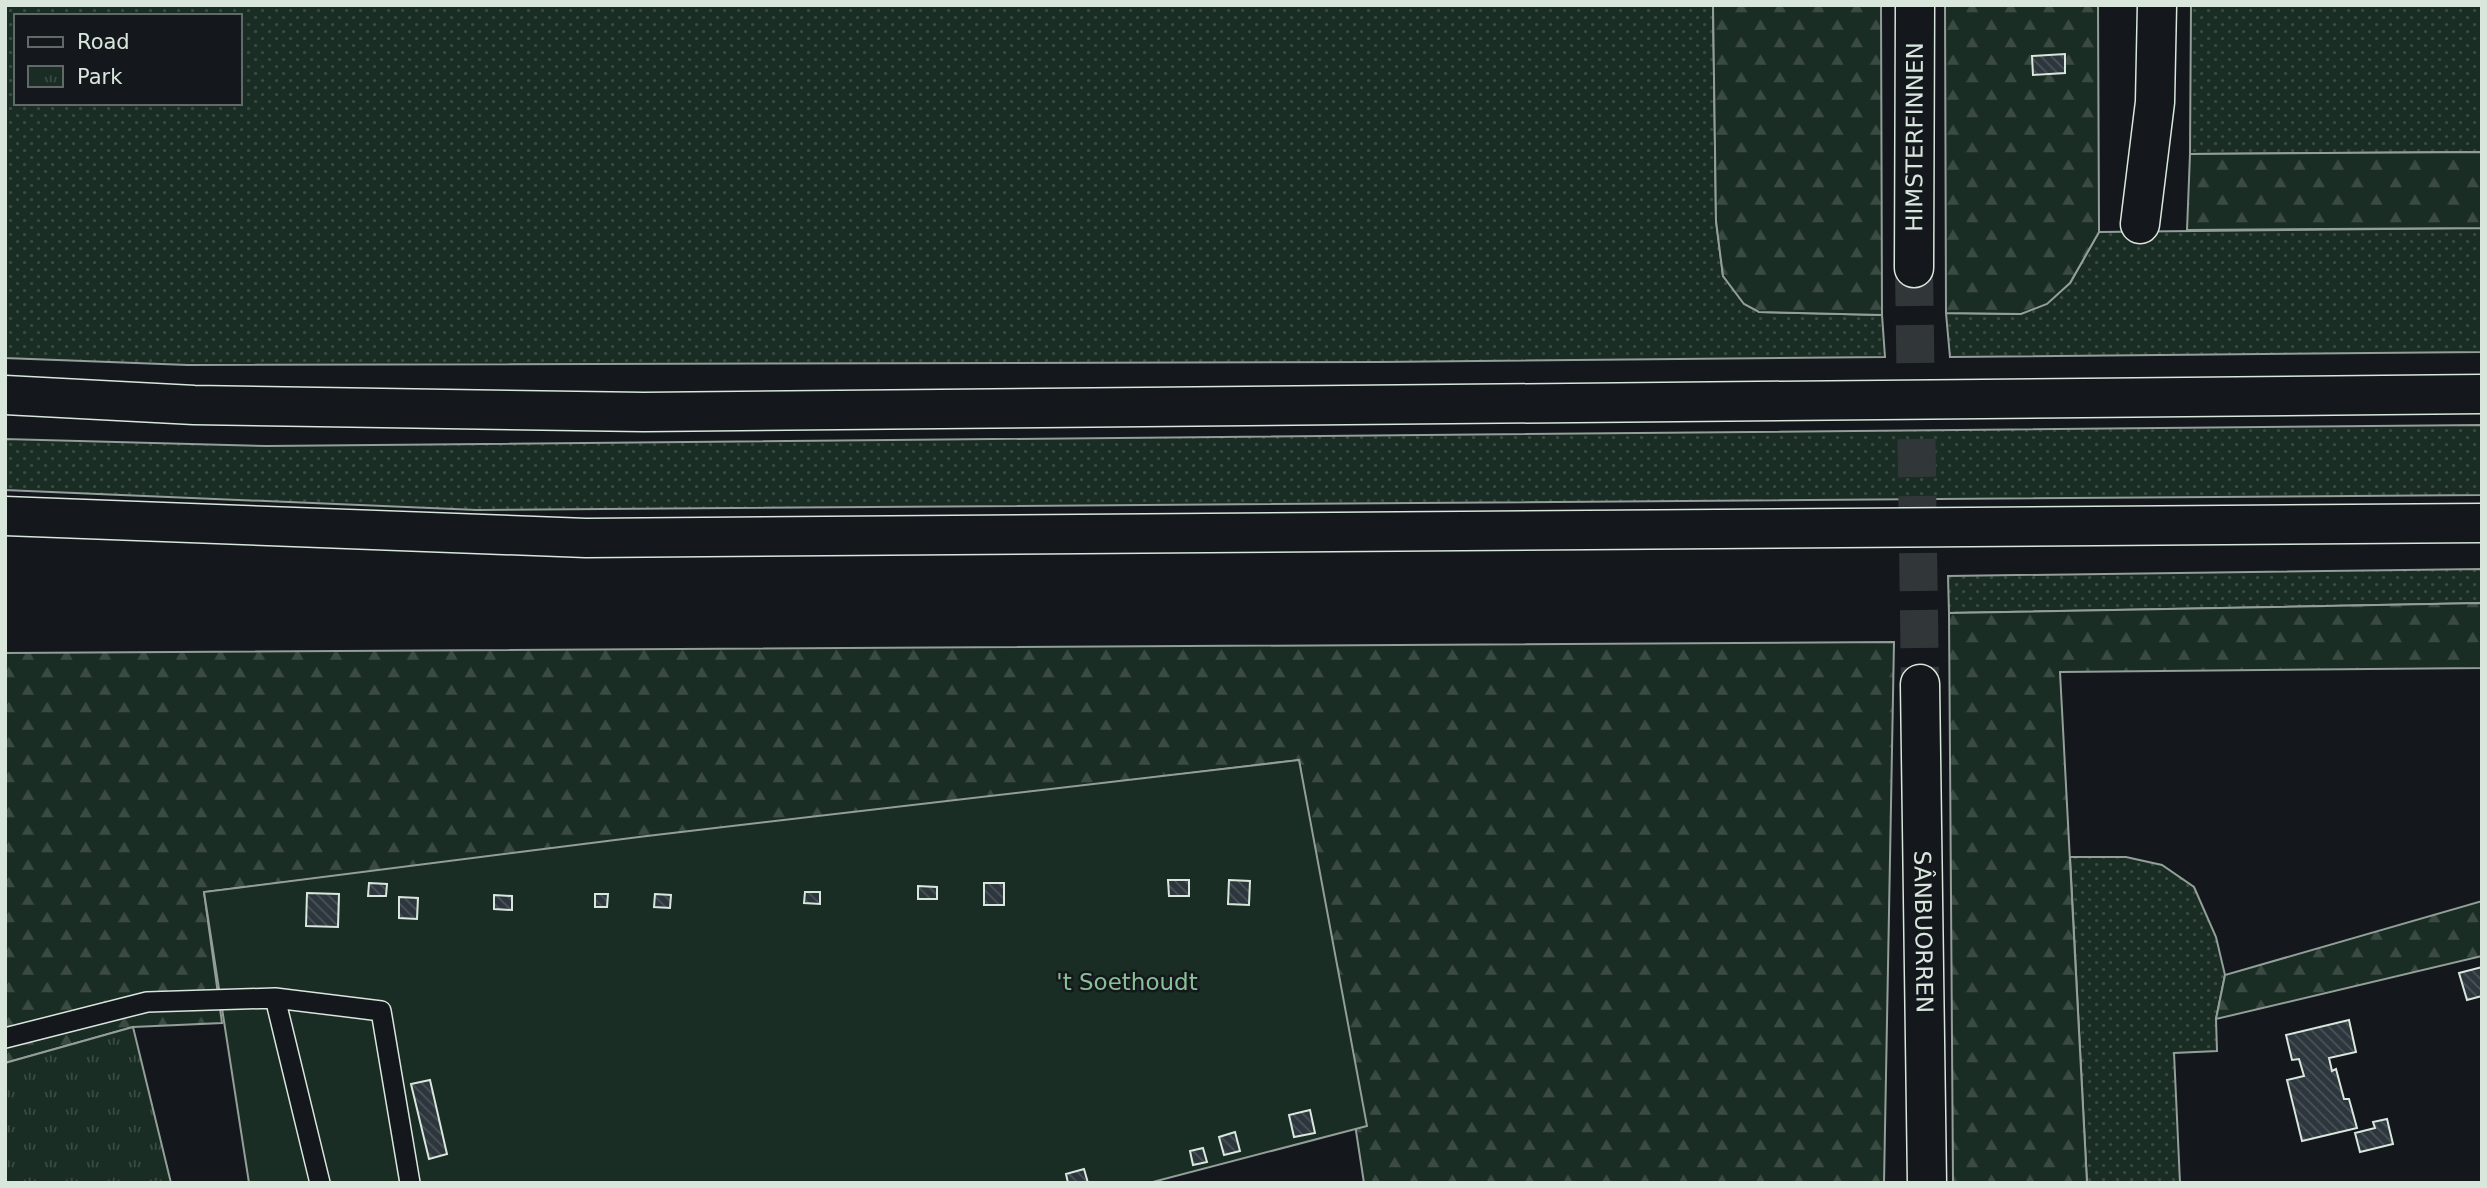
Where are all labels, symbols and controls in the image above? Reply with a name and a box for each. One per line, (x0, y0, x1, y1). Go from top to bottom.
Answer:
legend (14, 14, 242, 105)
text: Road (77, 30, 130, 54)
street label: HIMSTERFINNEN (1901, 42, 1928, 232)
text: Park (77, 65, 123, 89)
street label: SÂNBUORREN (1909, 851, 1938, 1013)
park label: 't Soethoudt (1056, 969, 1198, 995)

